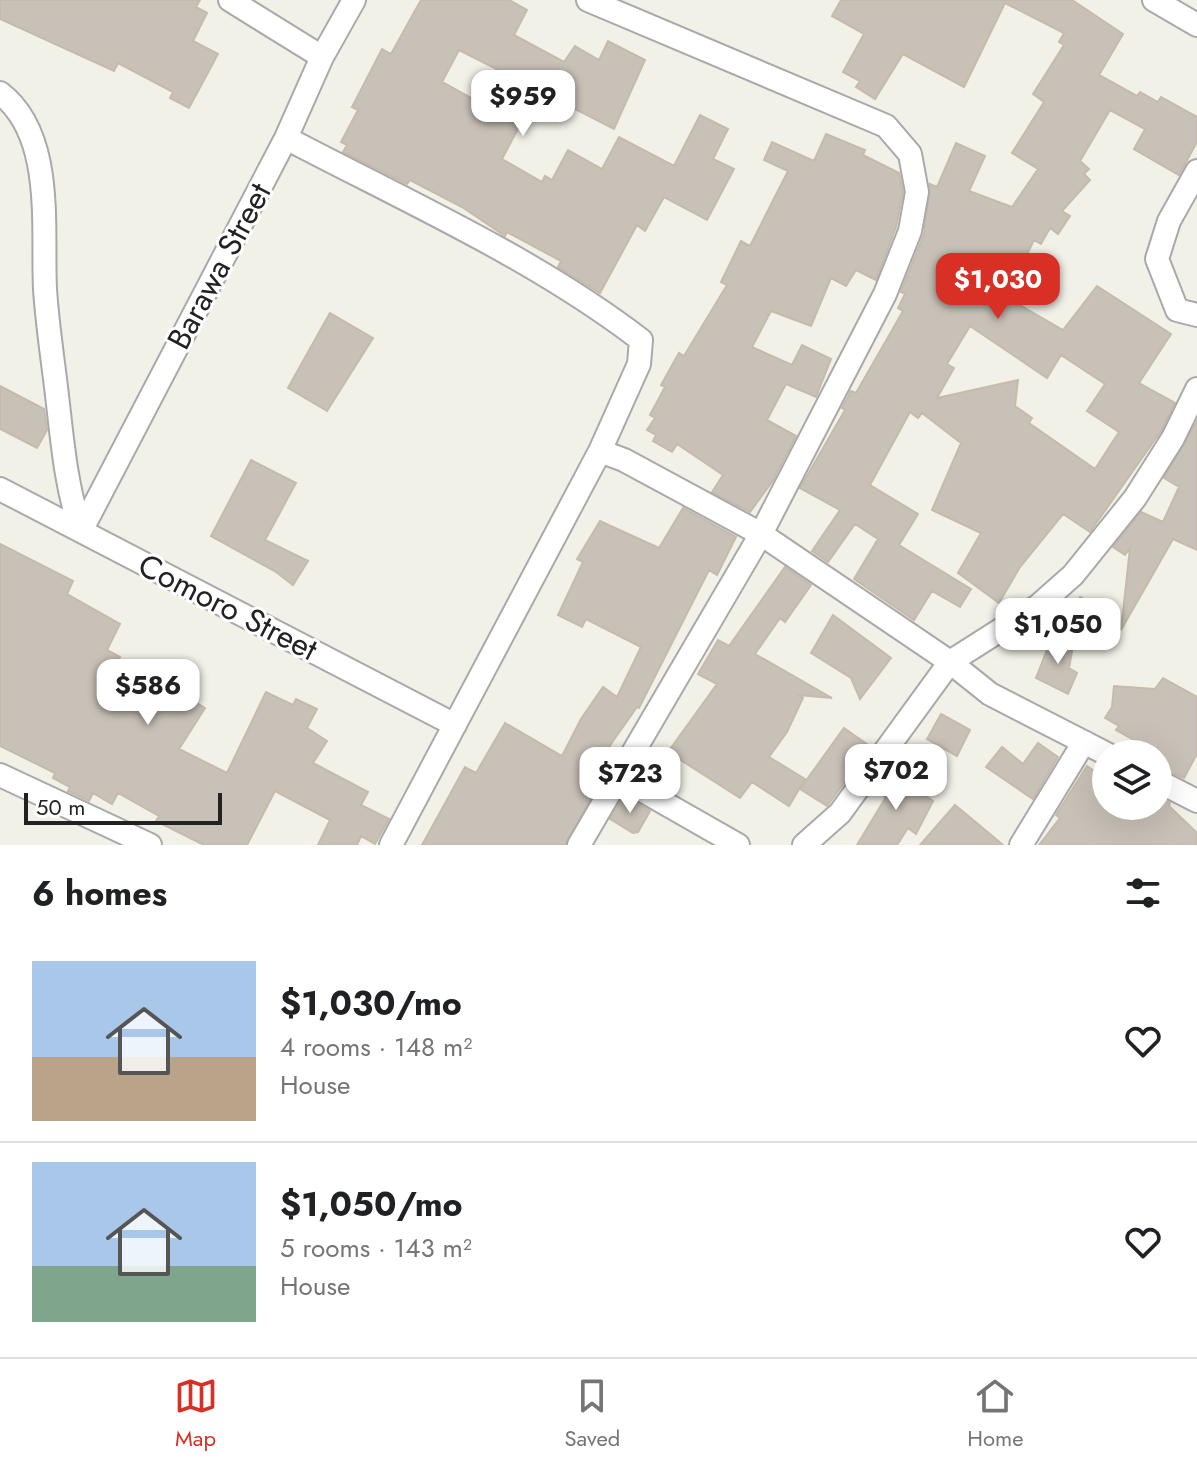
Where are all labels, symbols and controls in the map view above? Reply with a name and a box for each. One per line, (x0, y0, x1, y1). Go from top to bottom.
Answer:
pin: $959 (476, 70, 570, 138)
text: $959 (489, 77, 557, 115)
street label: Barawa Street (156, 174, 282, 357)
pin: $1,030 (933, 253, 1063, 321)
text: $1,030 (954, 260, 1042, 298)
street label: Comoro Street (130, 542, 326, 672)
pin: $1,050 (993, 598, 1123, 666)
text: $1,050 (1013, 605, 1103, 643)
pin: $586 (101, 659, 195, 727)
text: $586 (115, 666, 181, 704)
map controls (1092, 740, 1172, 820)
button: layers (1092, 740, 1172, 820)
pin: $702 (849, 744, 943, 812)
pin: $723 (583, 747, 677, 815)
text: $702 (863, 751, 929, 789)
text: $723 (597, 754, 663, 792)
scale bar (24, 789, 222, 825)
text: 50 m (36, 791, 85, 823)
text: 6 homes (32, 869, 167, 918)
icon: filters (1121, 871, 1165, 915)
text: $1,030/mo (280, 979, 462, 1028)
icon: home (96, 993, 192, 1089)
icon: heart (1121, 1019, 1165, 1063)
text: 4 rooms · 148 m² (280, 1028, 472, 1066)
text: House (280, 1066, 350, 1104)
text: $1,050/mo (280, 1180, 463, 1229)
icon: home (96, 1194, 192, 1290)
icon: heart (1121, 1220, 1165, 1264)
text: 5 rooms · 143 m² (280, 1229, 472, 1267)
text: House (280, 1267, 350, 1305)
tab: Map (174, 1374, 218, 1454)
tab: Saved (565, 1374, 620, 1454)
tab: Home (967, 1374, 1023, 1454)

